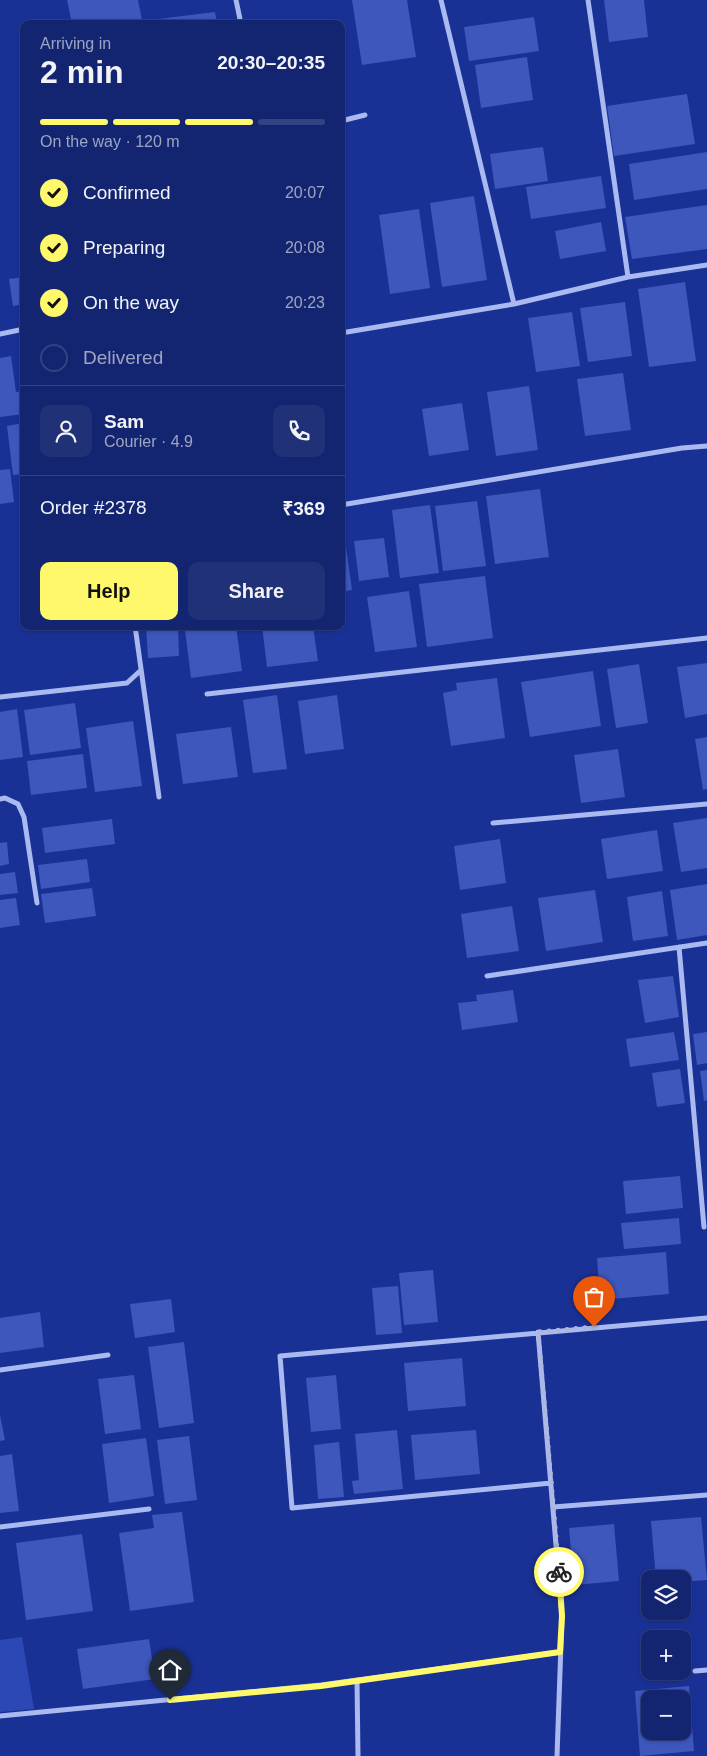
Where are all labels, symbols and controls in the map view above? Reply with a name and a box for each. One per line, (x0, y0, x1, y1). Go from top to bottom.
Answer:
text: Arriving in (40, 35, 111, 52)
text: 20:30–20:35 (217, 52, 325, 73)
text: 2 min (40, 54, 124, 90)
text: On the way · 120 m (40, 133, 180, 150)
icon: check (40, 179, 68, 207)
text: Confirmed (83, 182, 171, 203)
text: 20:07 (285, 184, 325, 201)
icon: check (40, 234, 68, 262)
text: Preparing (83, 237, 165, 258)
text: 20:08 (285, 239, 325, 256)
icon: check (40, 289, 68, 317)
text: On the way (83, 292, 179, 313)
text: 20:23 (285, 294, 325, 311)
text: Delivered (83, 347, 163, 368)
button: person (40, 405, 92, 457)
button: phone (273, 405, 325, 457)
text: Sam (104, 411, 144, 432)
text: Courier · 4.9 (104, 433, 193, 450)
text: Order #2378 (40, 497, 147, 518)
text: ₹369 (282, 498, 325, 519)
button: Help (40, 562, 178, 620)
button: Share (188, 562, 325, 620)
pin (573, 1276, 615, 1327)
icon: bag (580, 1283, 608, 1311)
courier (534, 1547, 584, 1597)
icon: bike (545, 1558, 573, 1586)
map controls (641, 1570, 691, 1740)
button: layers (641, 1570, 691, 1620)
button: + (641, 1630, 691, 1680)
pin (149, 1649, 191, 1700)
icon: home (156, 1656, 184, 1684)
button: − (641, 1690, 691, 1740)

